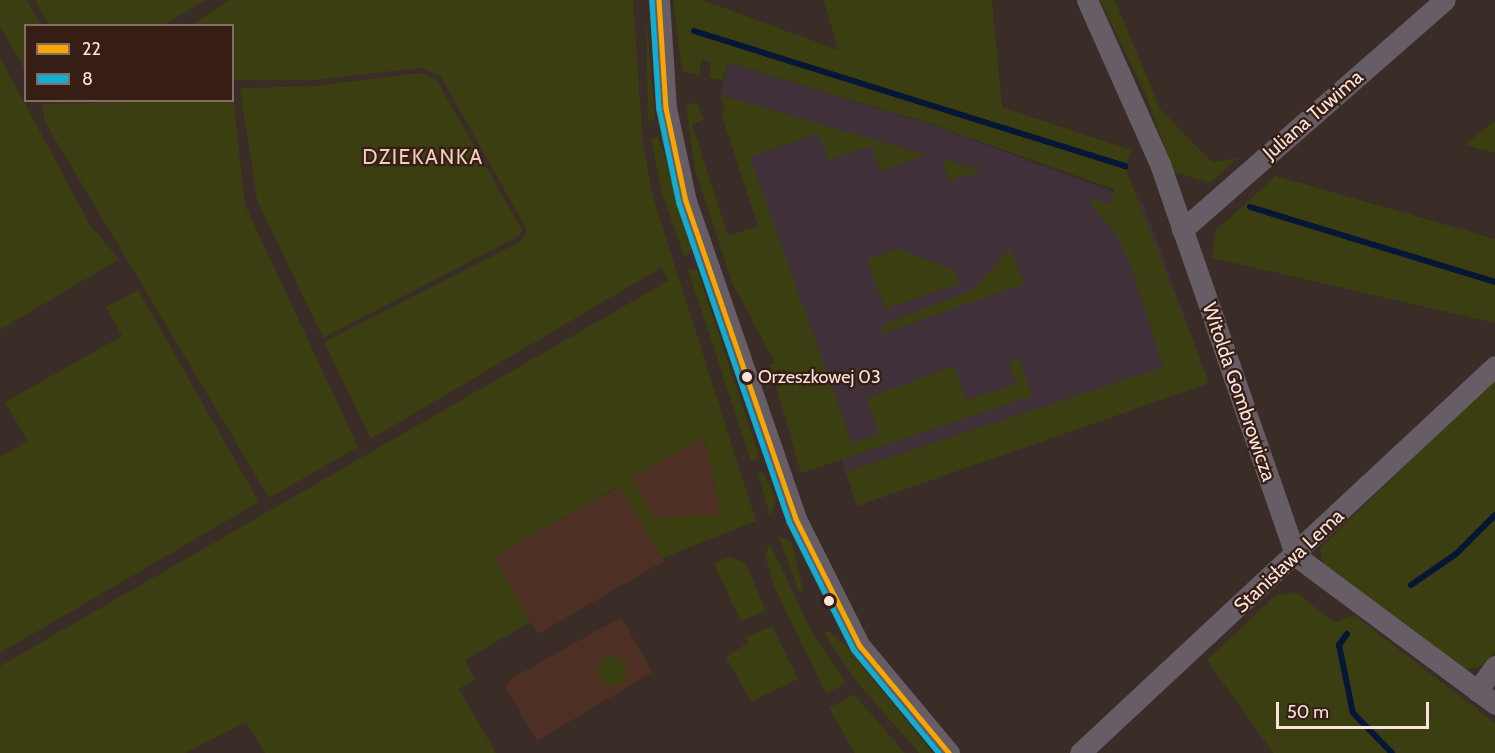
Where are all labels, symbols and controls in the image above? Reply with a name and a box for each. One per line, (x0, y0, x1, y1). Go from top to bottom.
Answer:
legend (24, 24, 234, 102)
text: 22 (82, 38, 101, 60)
street label: Juliana Tuwima (1258, 65, 1368, 165)
text: 8 (82, 68, 93, 90)
district label: DZIEKANKA (362, 144, 484, 170)
street label: Witolda Gombrowicza (1197, 300, 1281, 484)
place label: Orzeszkowej 03 (758, 366, 881, 388)
marker: Orzeszkowej 03 (741, 371, 753, 383)
street label: Stanisława Lema (1229, 504, 1349, 618)
unlabelled marker (823, 595, 835, 607)
scale bar (1279, 690, 1432, 728)
text: 50 m (1287, 701, 1329, 723)

